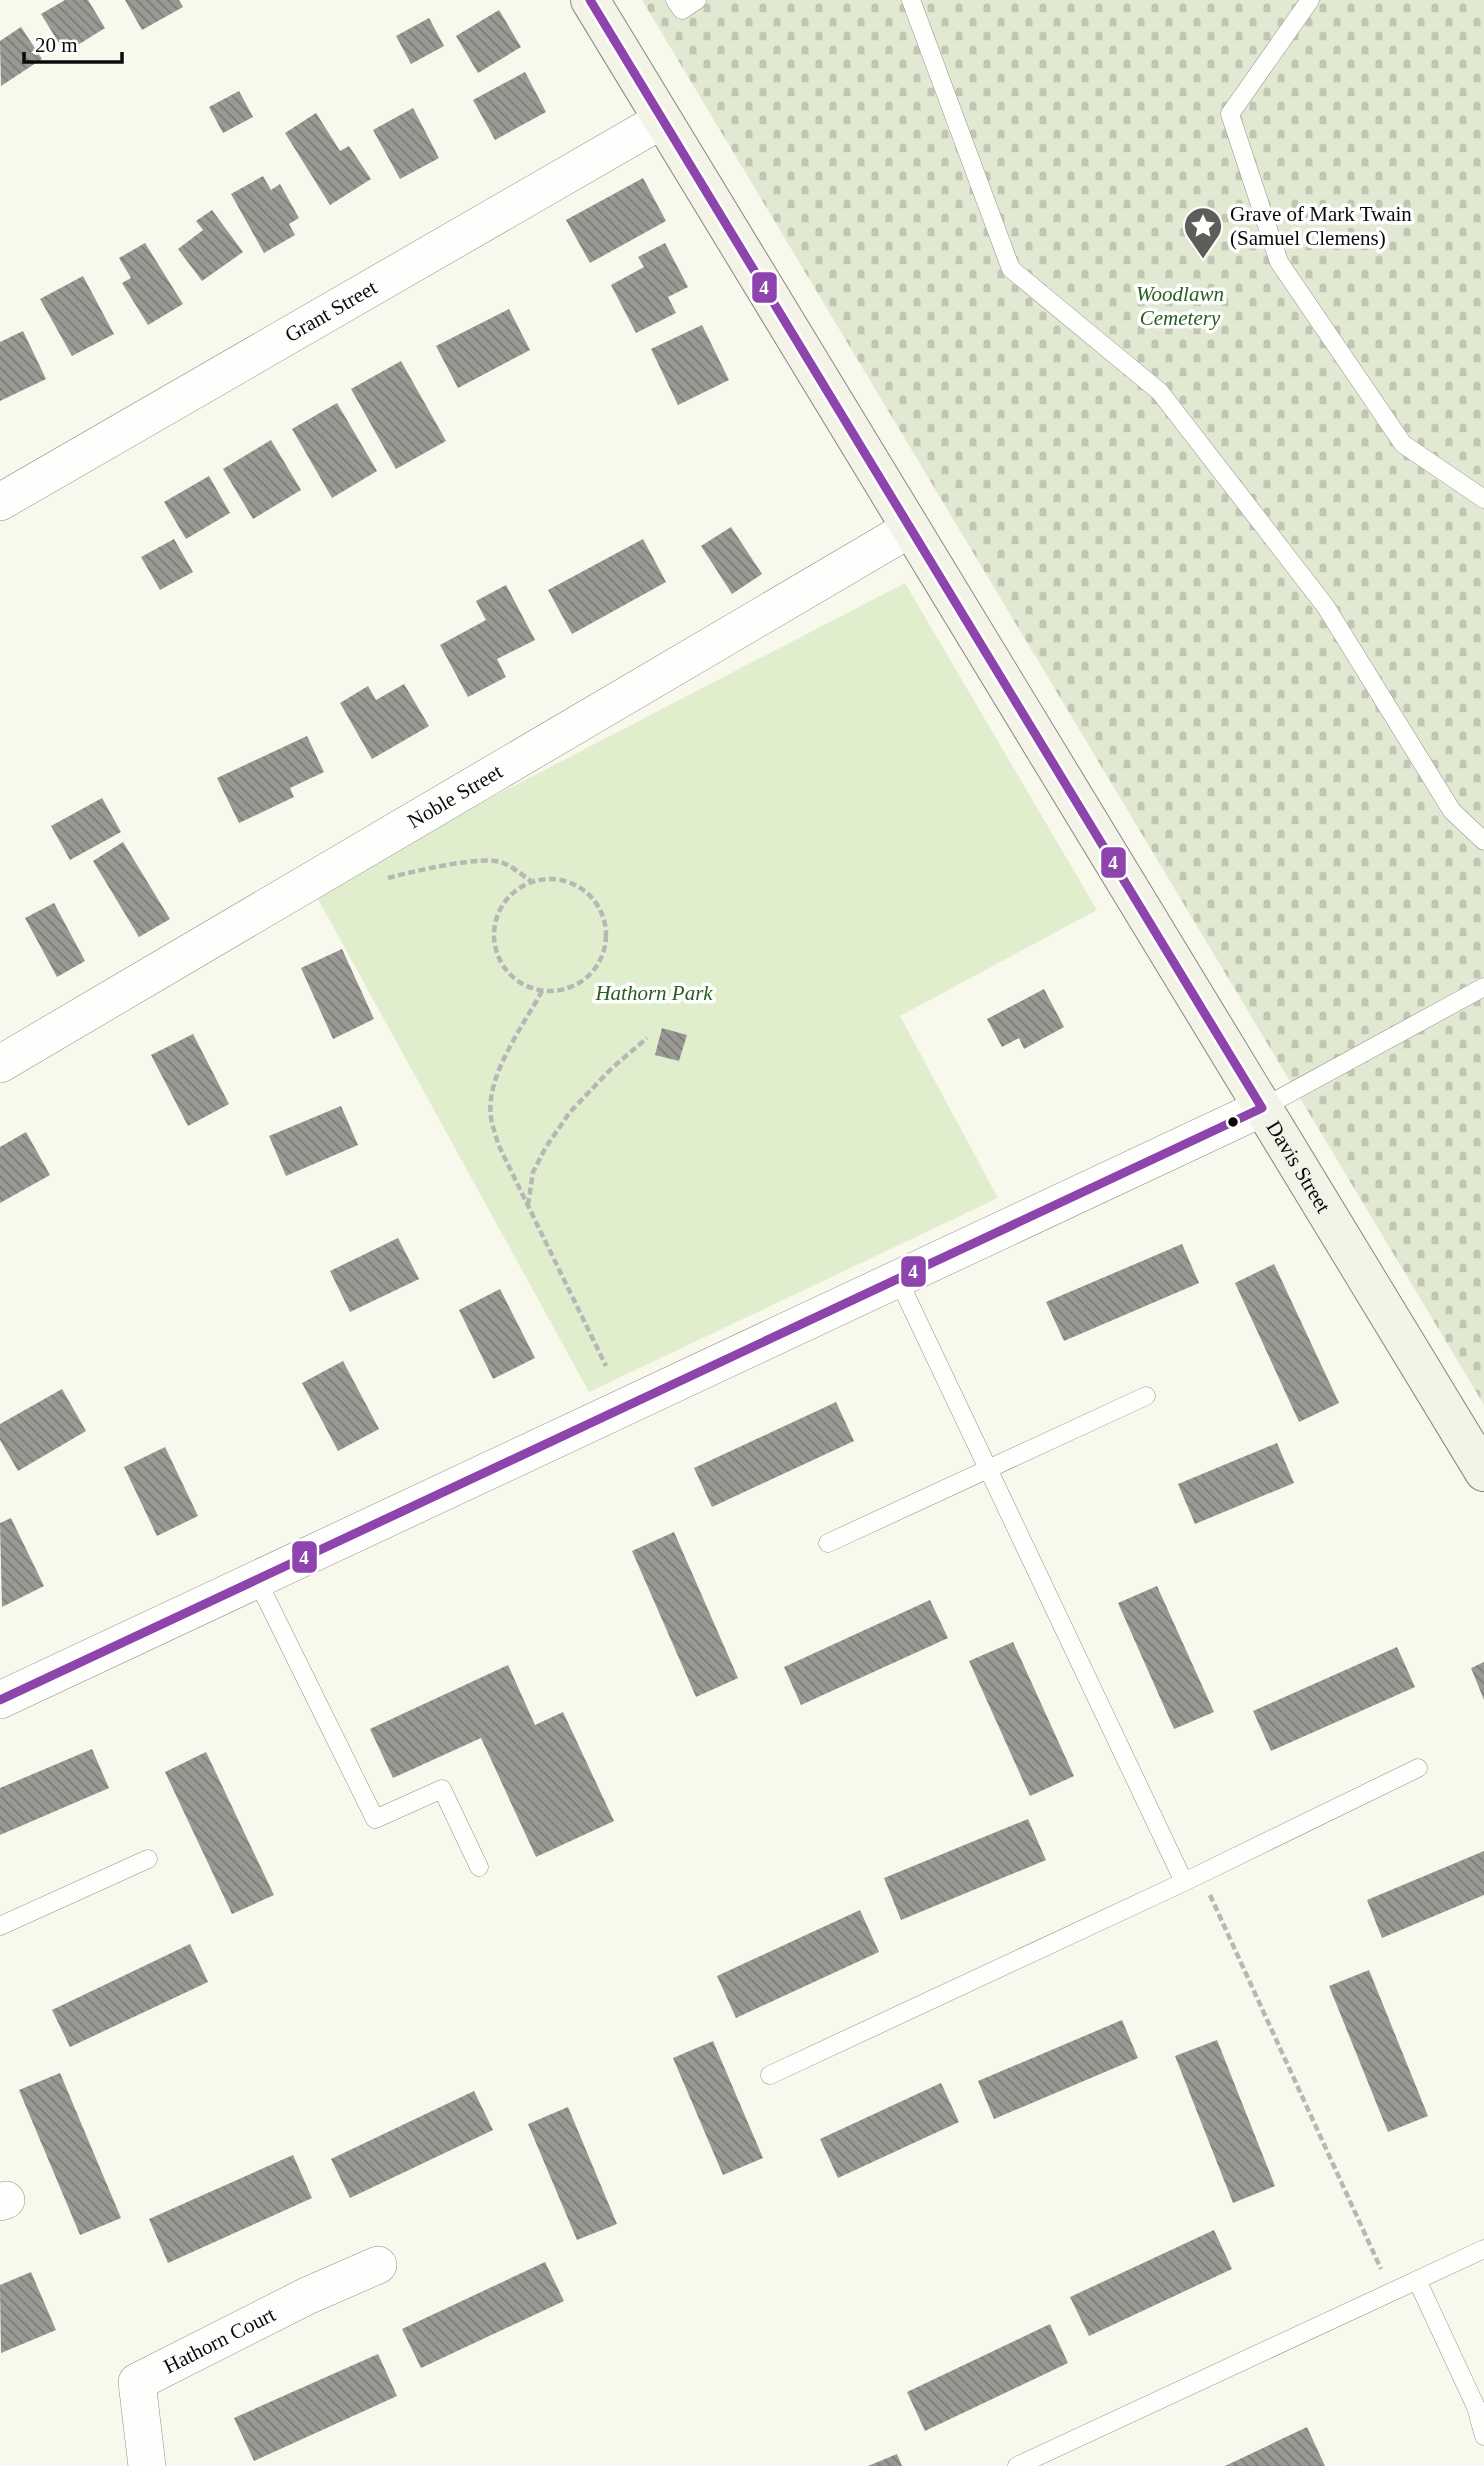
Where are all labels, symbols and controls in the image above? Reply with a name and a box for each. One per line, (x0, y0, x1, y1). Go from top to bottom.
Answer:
scale bar (24, 21, 122, 65)
text: 20 m (35, 33, 78, 57)
place label: Grave of Mark Twain (Samuel Clemens) (1230, 202, 1412, 250)
place icon: Grave of Mark Twain (Samuel Clemens) (1182, 205, 1224, 260)
line badge: 4 (751, 271, 778, 304)
street label: Grant Street (281, 275, 381, 347)
text: 4 (759, 277, 769, 298)
park label: Woodlawn Cemetery (1136, 282, 1224, 330)
street label: Noble Street (403, 759, 507, 833)
line badge: 4 (1100, 846, 1127, 879)
text: 4 (1108, 852, 1118, 873)
park label: Hathorn Park (594, 981, 713, 1005)
unlabelled marker (1226, 1115, 1240, 1129)
street label: Davis Street (1261, 1116, 1336, 1217)
line badge: 4 (900, 1255, 927, 1288)
text: 4 (908, 1261, 918, 1282)
line badge: 4 (291, 1540, 318, 1574)
text: 4 (299, 1547, 309, 1568)
street label: Hathorn Court (160, 2302, 279, 2379)

